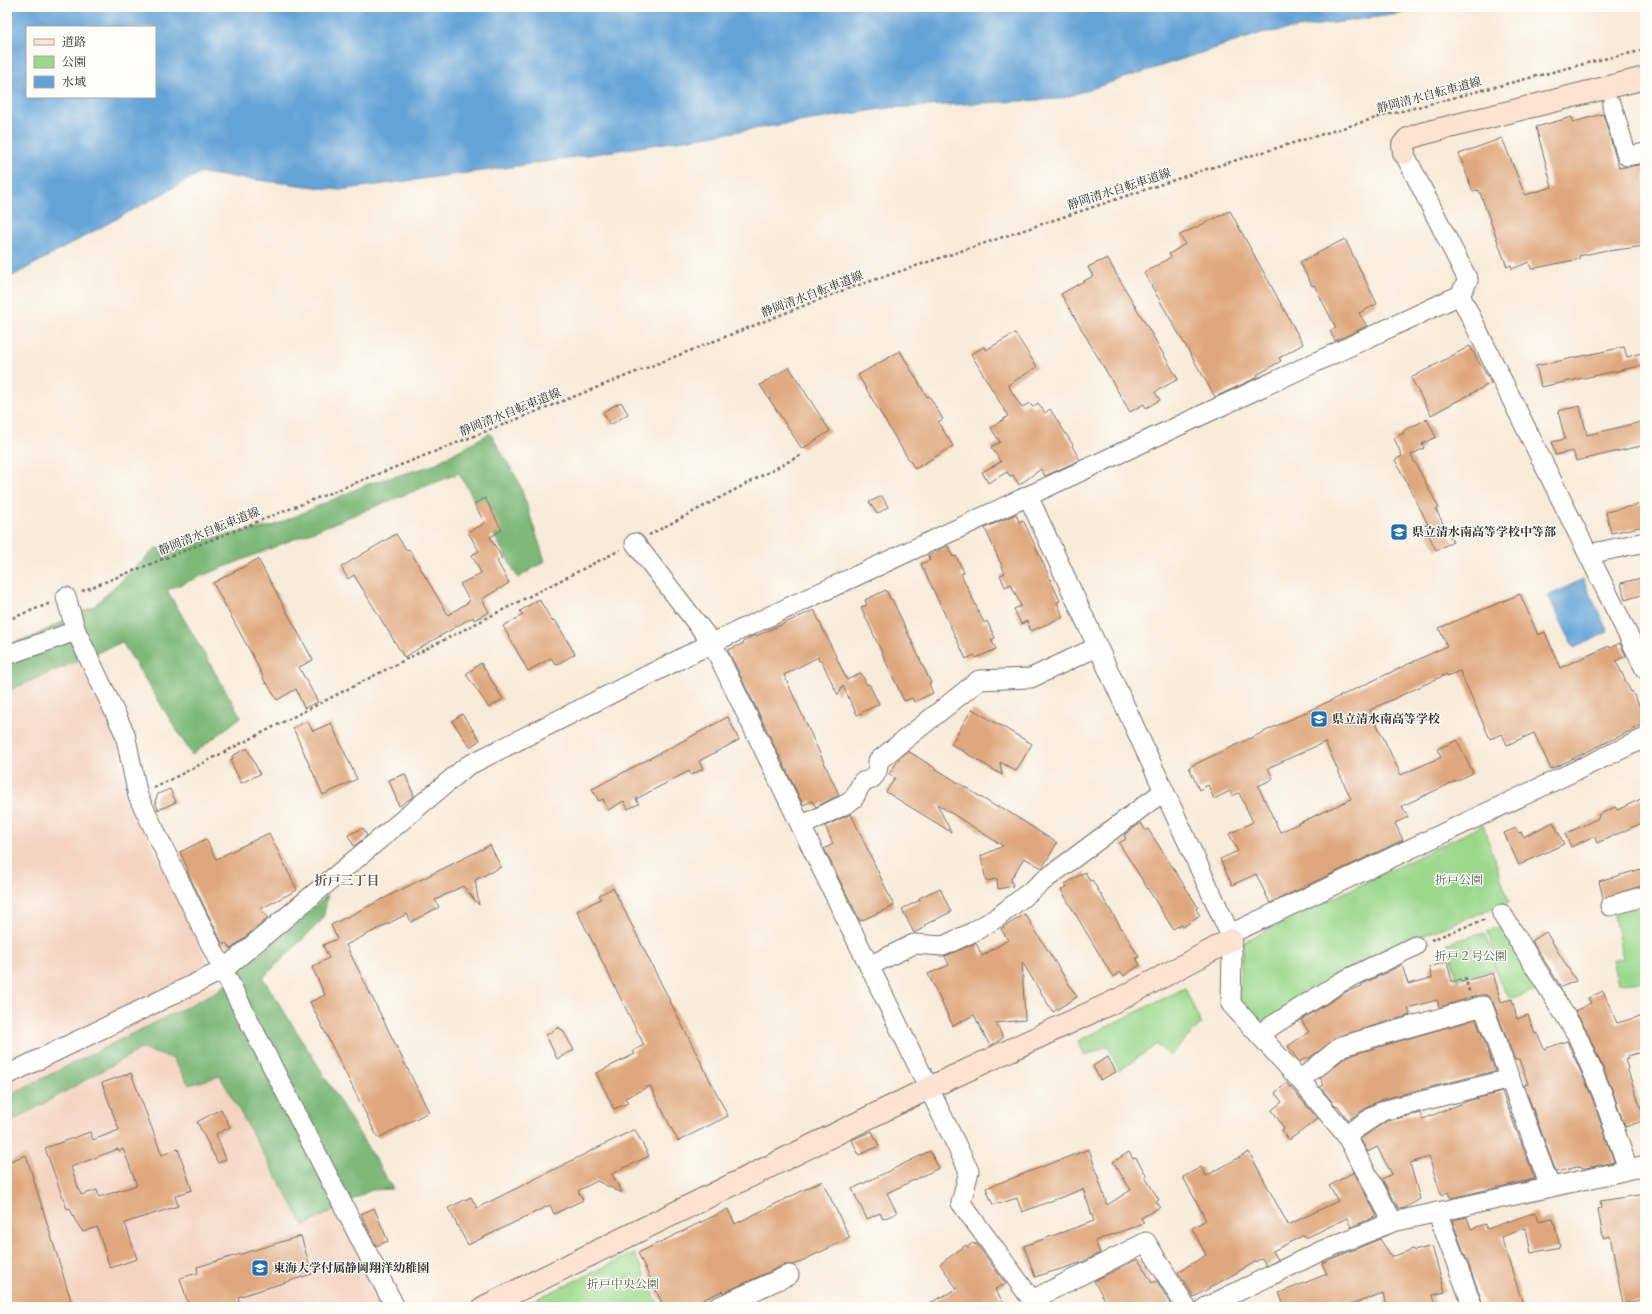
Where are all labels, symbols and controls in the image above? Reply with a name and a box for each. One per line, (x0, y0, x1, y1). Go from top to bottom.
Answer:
legend (26, 26, 156, 98)
text: 道路 (62, 34, 86, 50)
text: 公園 (62, 54, 86, 70)
street label: 静岡清水自転車道線 (1375, 73, 1483, 117)
text: 水域 (62, 74, 86, 90)
street label: 静岡清水自転車道線 (1065, 165, 1173, 213)
street label: 静岡清水自転車道線 (759, 267, 865, 321)
street label: 静岡清水自転車道線 (457, 384, 563, 440)
street label: 静岡清水自転車道線 (156, 503, 262, 559)
school or university icon: 県立清水南高等学校中等部 (1389, 522, 1409, 542)
place label: 県立清水南高等学校中等部 (1412, 524, 1556, 540)
school or university icon: 県立清水南高等学校 (1309, 709, 1329, 729)
place label: 県立清水南高等学校 (1332, 711, 1440, 727)
district label: 折戸三丁目 (314, 872, 380, 889)
park label: 折戸公園 (1435, 872, 1483, 888)
park label: 折戸２号公園 (1435, 948, 1507, 964)
school or university icon: 東海大学付属静岡翔洋幼稚園 (250, 1258, 270, 1278)
place label: 東海大学付属静岡翔洋幼稚園 (273, 1260, 429, 1276)
park label: 折戸中央公園 (587, 1276, 659, 1292)

